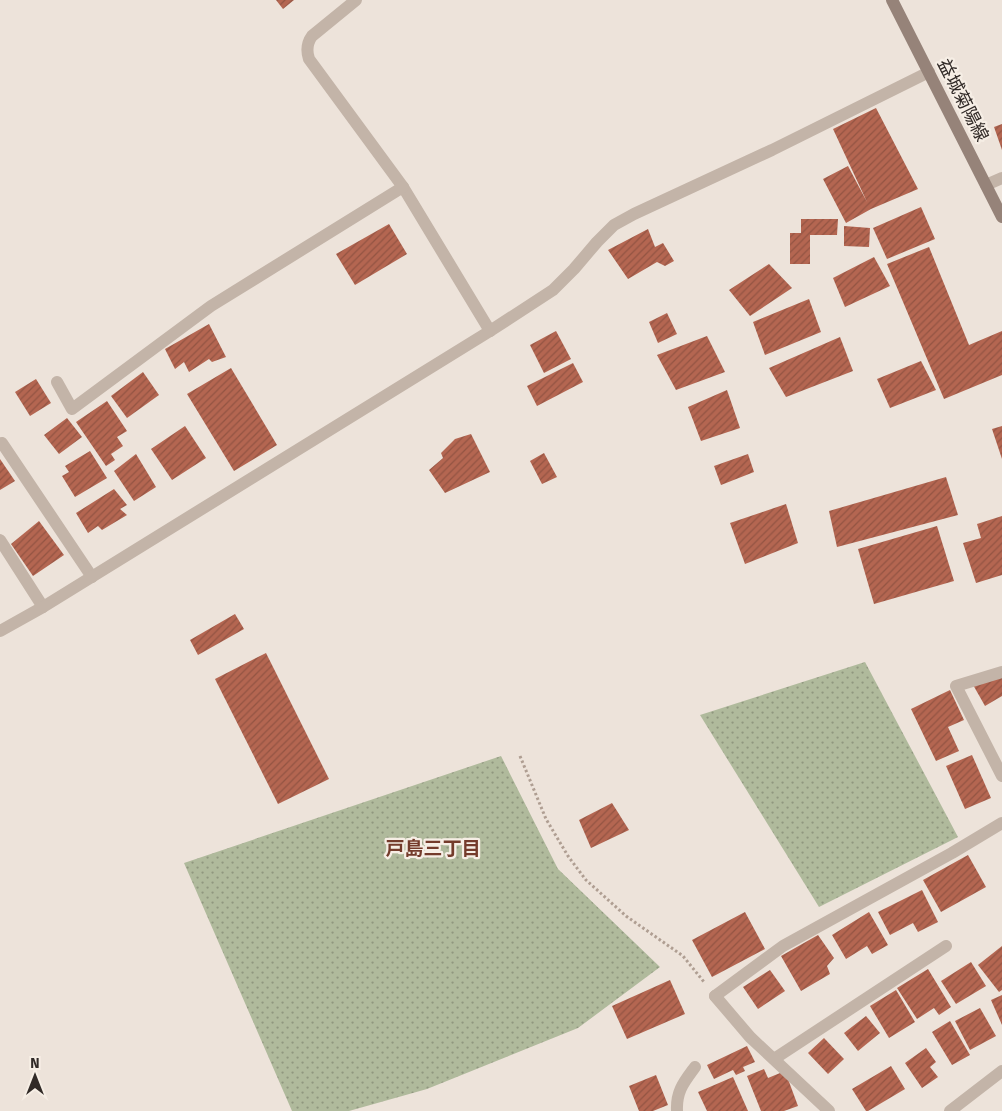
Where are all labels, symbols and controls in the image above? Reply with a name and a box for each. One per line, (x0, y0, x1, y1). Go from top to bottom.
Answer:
street label: 益城菊陽線 (933, 55, 993, 145)
district label: 戸島三丁目 (385, 837, 481, 860)
north arrow (10, 1051, 60, 1101)
text: N (30, 1055, 40, 1072)

